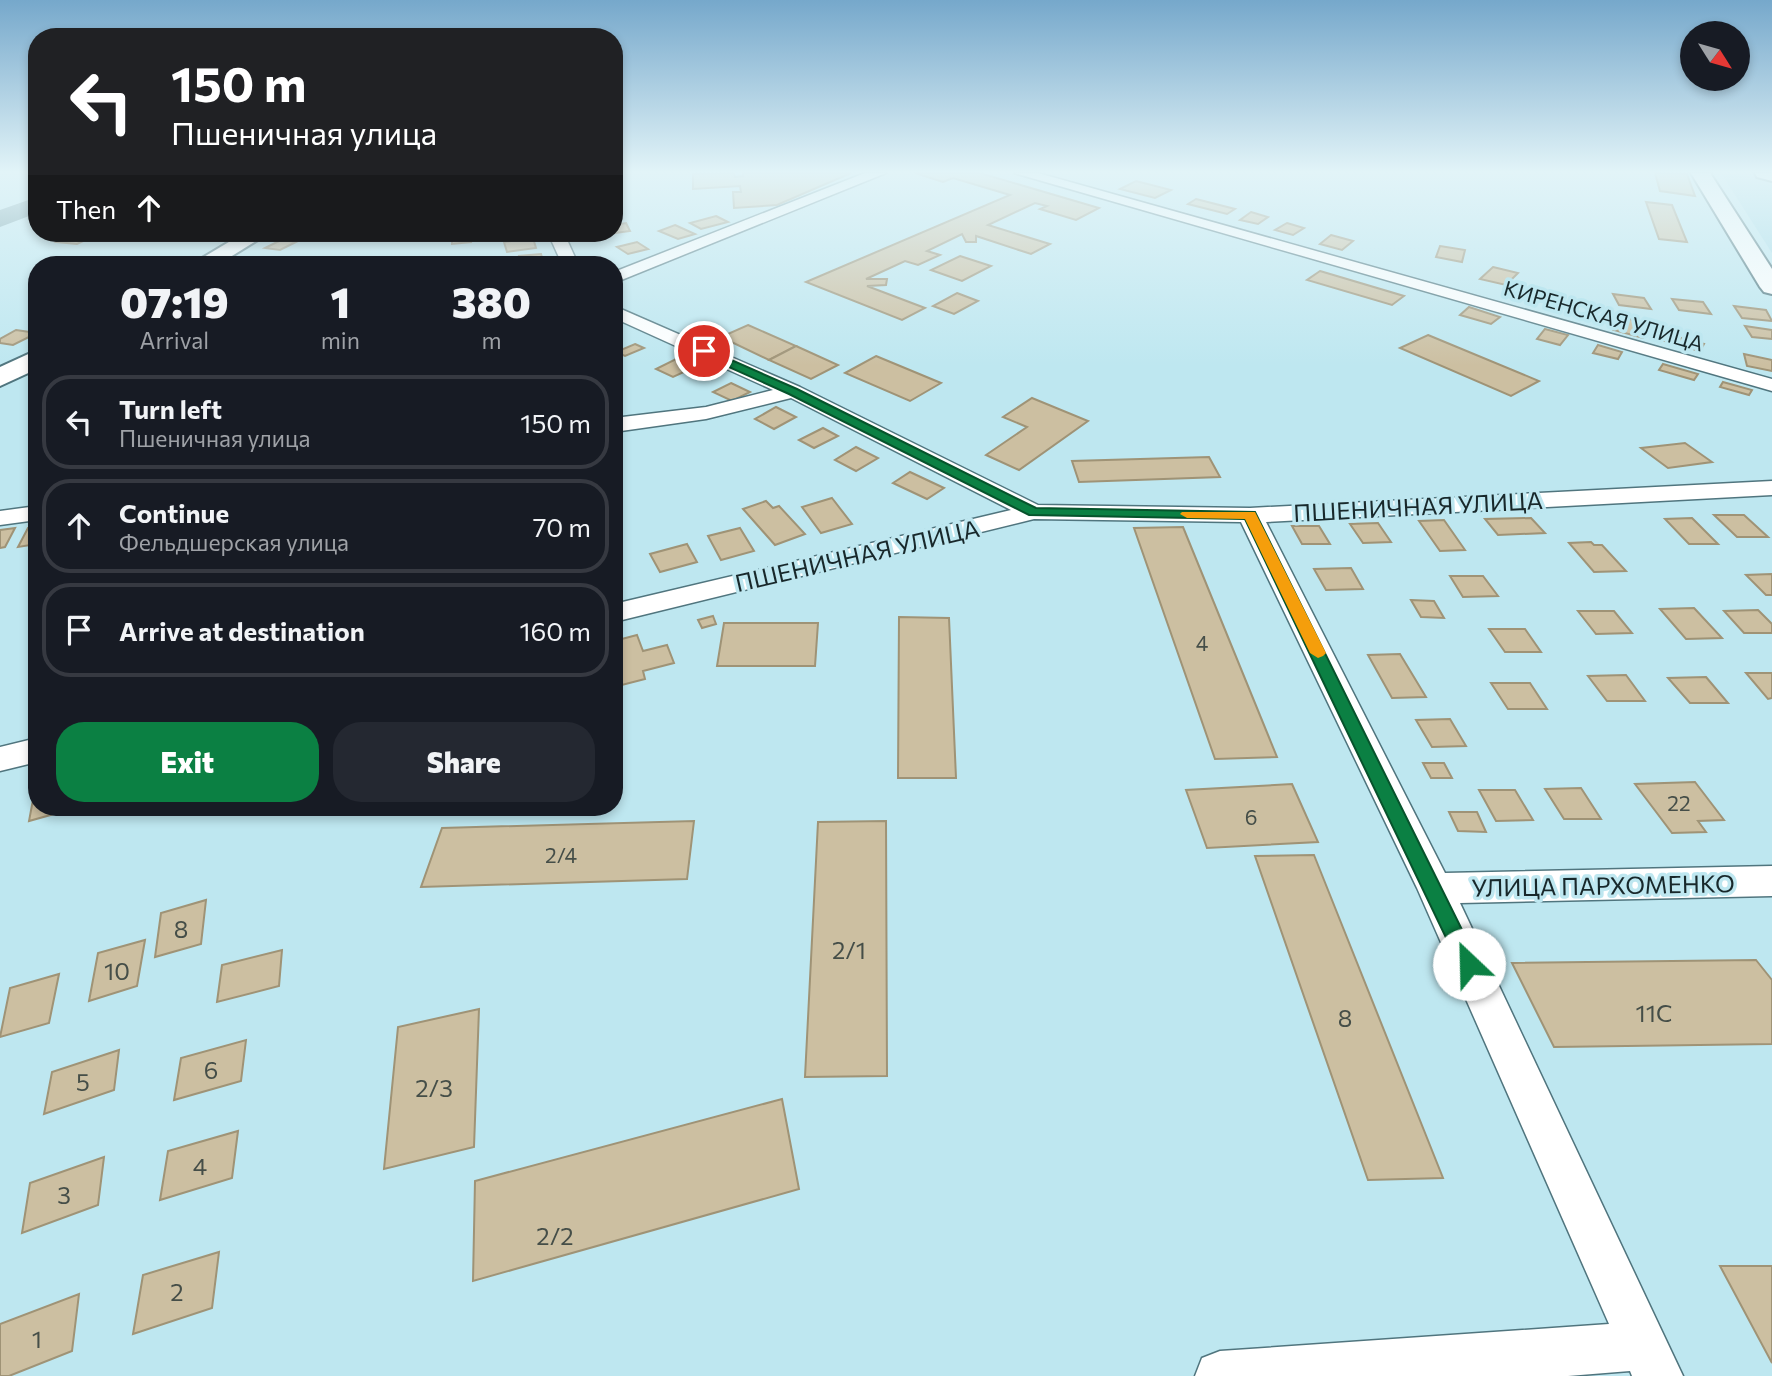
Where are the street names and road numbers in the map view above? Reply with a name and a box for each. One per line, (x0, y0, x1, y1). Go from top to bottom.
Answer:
street label: КИРЕНСКАЯ УЛИЦА (1501, 274, 1707, 356)
street label: ПШЕНИЧНАЯ УЛИЦА (1293, 485, 1543, 527)
street label: ПШЕНИЧНАЯ УЛИЦА (732, 513, 982, 597)
street label: УЛИЦА ПАРХОМЕНКО (1471, 868, 1735, 902)

